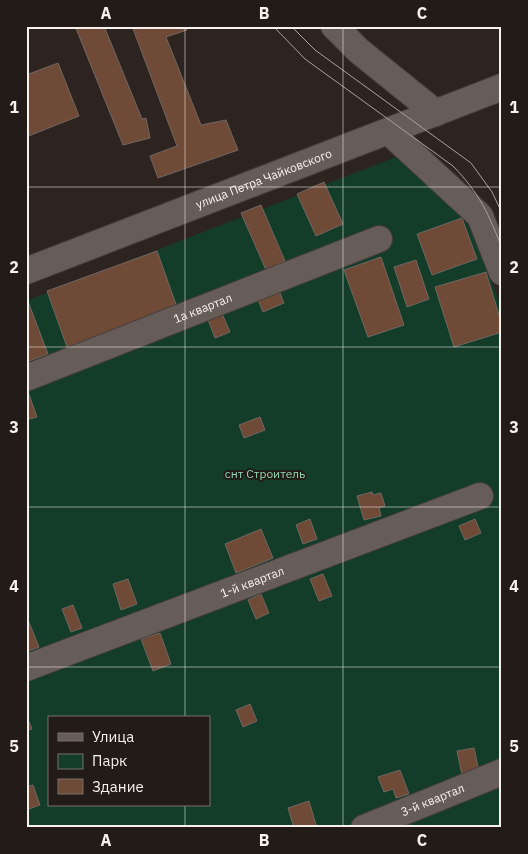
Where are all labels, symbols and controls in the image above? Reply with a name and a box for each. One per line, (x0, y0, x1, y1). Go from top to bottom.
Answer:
text: A (101, 3, 112, 23)
text: B (259, 3, 270, 23)
text: C (417, 3, 427, 23)
text: 1 (9, 97, 19, 117)
text: 1 (509, 97, 519, 117)
street label: улица Петра Чайковского (193, 145, 334, 212)
text: 2 (9, 257, 19, 277)
text: 2 (509, 257, 519, 277)
street label: 1а квартал (171, 290, 234, 326)
text: 3 (9, 417, 19, 437)
text: 3 (509, 417, 519, 437)
park label: снт Строитель (225, 466, 305, 481)
street label: 1-й квартал (218, 563, 286, 601)
text: 4 (9, 576, 19, 596)
text: 4 (509, 576, 519, 596)
legend (48, 716, 210, 806)
text: Улица (92, 727, 134, 746)
text: 5 (9, 736, 19, 756)
text: 5 (509, 736, 519, 756)
text: Парк (92, 751, 127, 770)
text: Здание (92, 777, 144, 796)
street label: 3-й квартал (398, 780, 466, 819)
text: A (101, 830, 112, 850)
text: B (259, 830, 270, 850)
text: C (417, 830, 427, 850)

